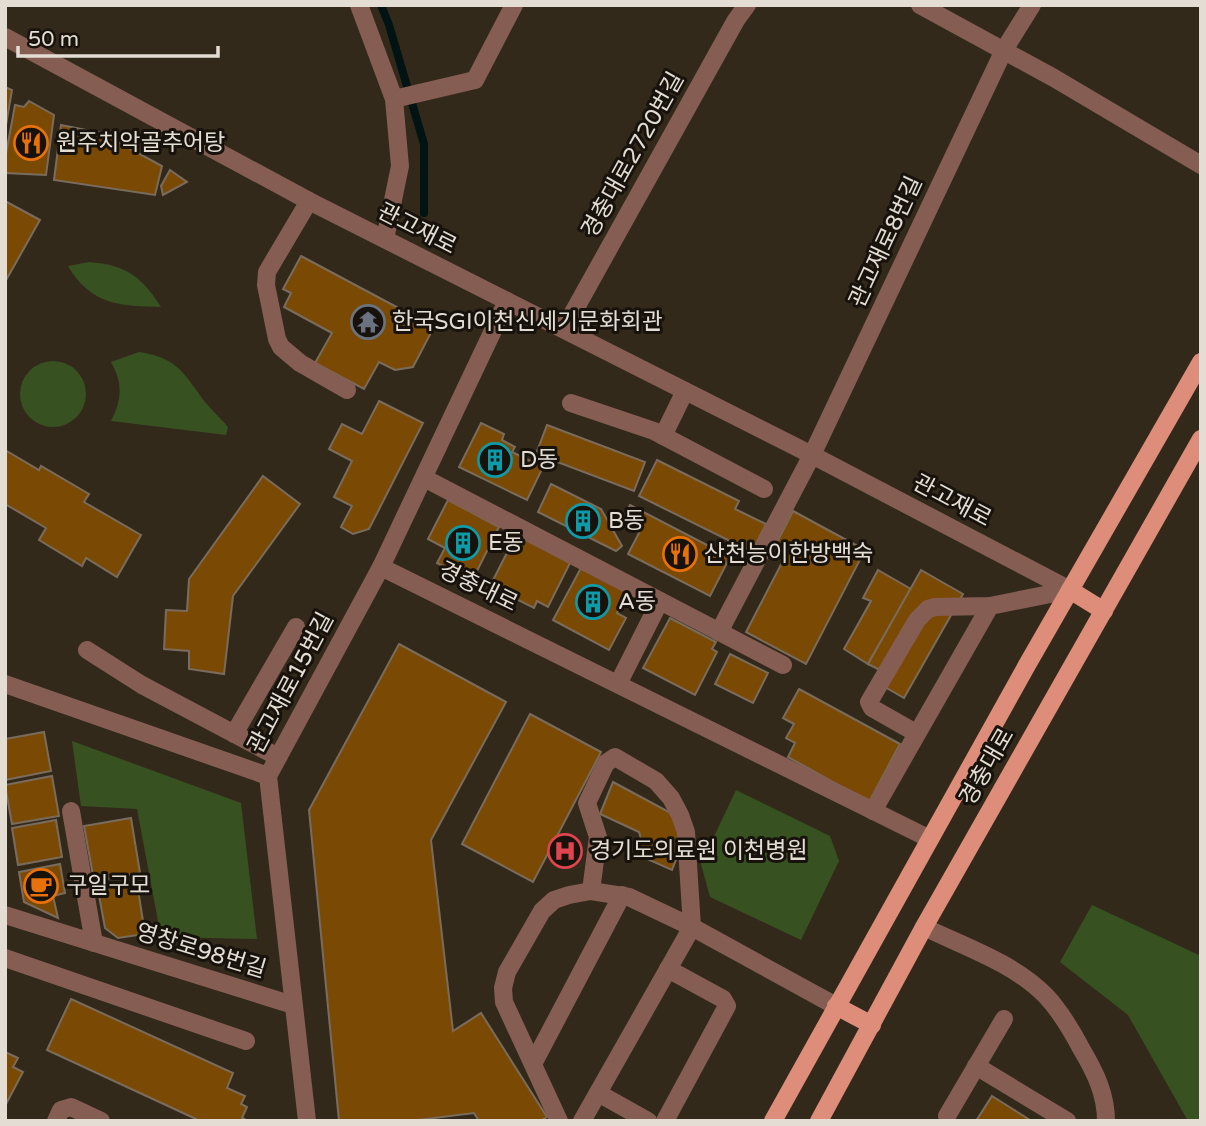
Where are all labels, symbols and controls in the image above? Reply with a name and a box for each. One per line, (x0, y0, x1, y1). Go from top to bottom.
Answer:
scale bar (18, 14, 217, 58)
text: 50 m (28, 27, 79, 52)
street label: 경충대로2720번길 (576, 67, 690, 243)
restaurant icon: 원주치악골추어탕 (12, 124, 50, 162)
place label: 원주치악골추어탕 (56, 129, 225, 157)
street label: 관고재로8번길 (843, 172, 929, 312)
street label: 관고재로 (373, 197, 461, 261)
temple icon: 한국SGI이천신세기문화회관 (349, 303, 387, 341)
place label: 한국SGI이천신세기문화회관 (392, 308, 663, 336)
building icon: D동 (476, 441, 514, 479)
place label: D동 (520, 446, 558, 474)
street label: 관고재로 (908, 469, 996, 533)
building icon: B동 (564, 502, 602, 540)
place label: B동 (608, 507, 645, 535)
building icon: E동 (444, 524, 482, 562)
place label: E동 (488, 529, 524, 557)
restaurant icon: 산천능이한방백숙 (661, 535, 699, 573)
place label: 산천능이한방백숙 (704, 540, 873, 568)
street label: 경충대로 (434, 556, 522, 618)
building icon: A동 (574, 583, 612, 621)
place label: A동 (618, 588, 656, 616)
street label: 관고재로15번길 (242, 608, 340, 758)
street label: 경충대로 (954, 723, 1020, 811)
hospital icon: 경기도의료원 이천병원 (546, 832, 584, 870)
place label: 경기도의료원 이천병원 (590, 837, 808, 865)
cafe icon: 구일구모 (22, 867, 60, 905)
place label: 구일구모 (66, 872, 151, 900)
street label: 영창로98번길 (132, 918, 270, 984)

